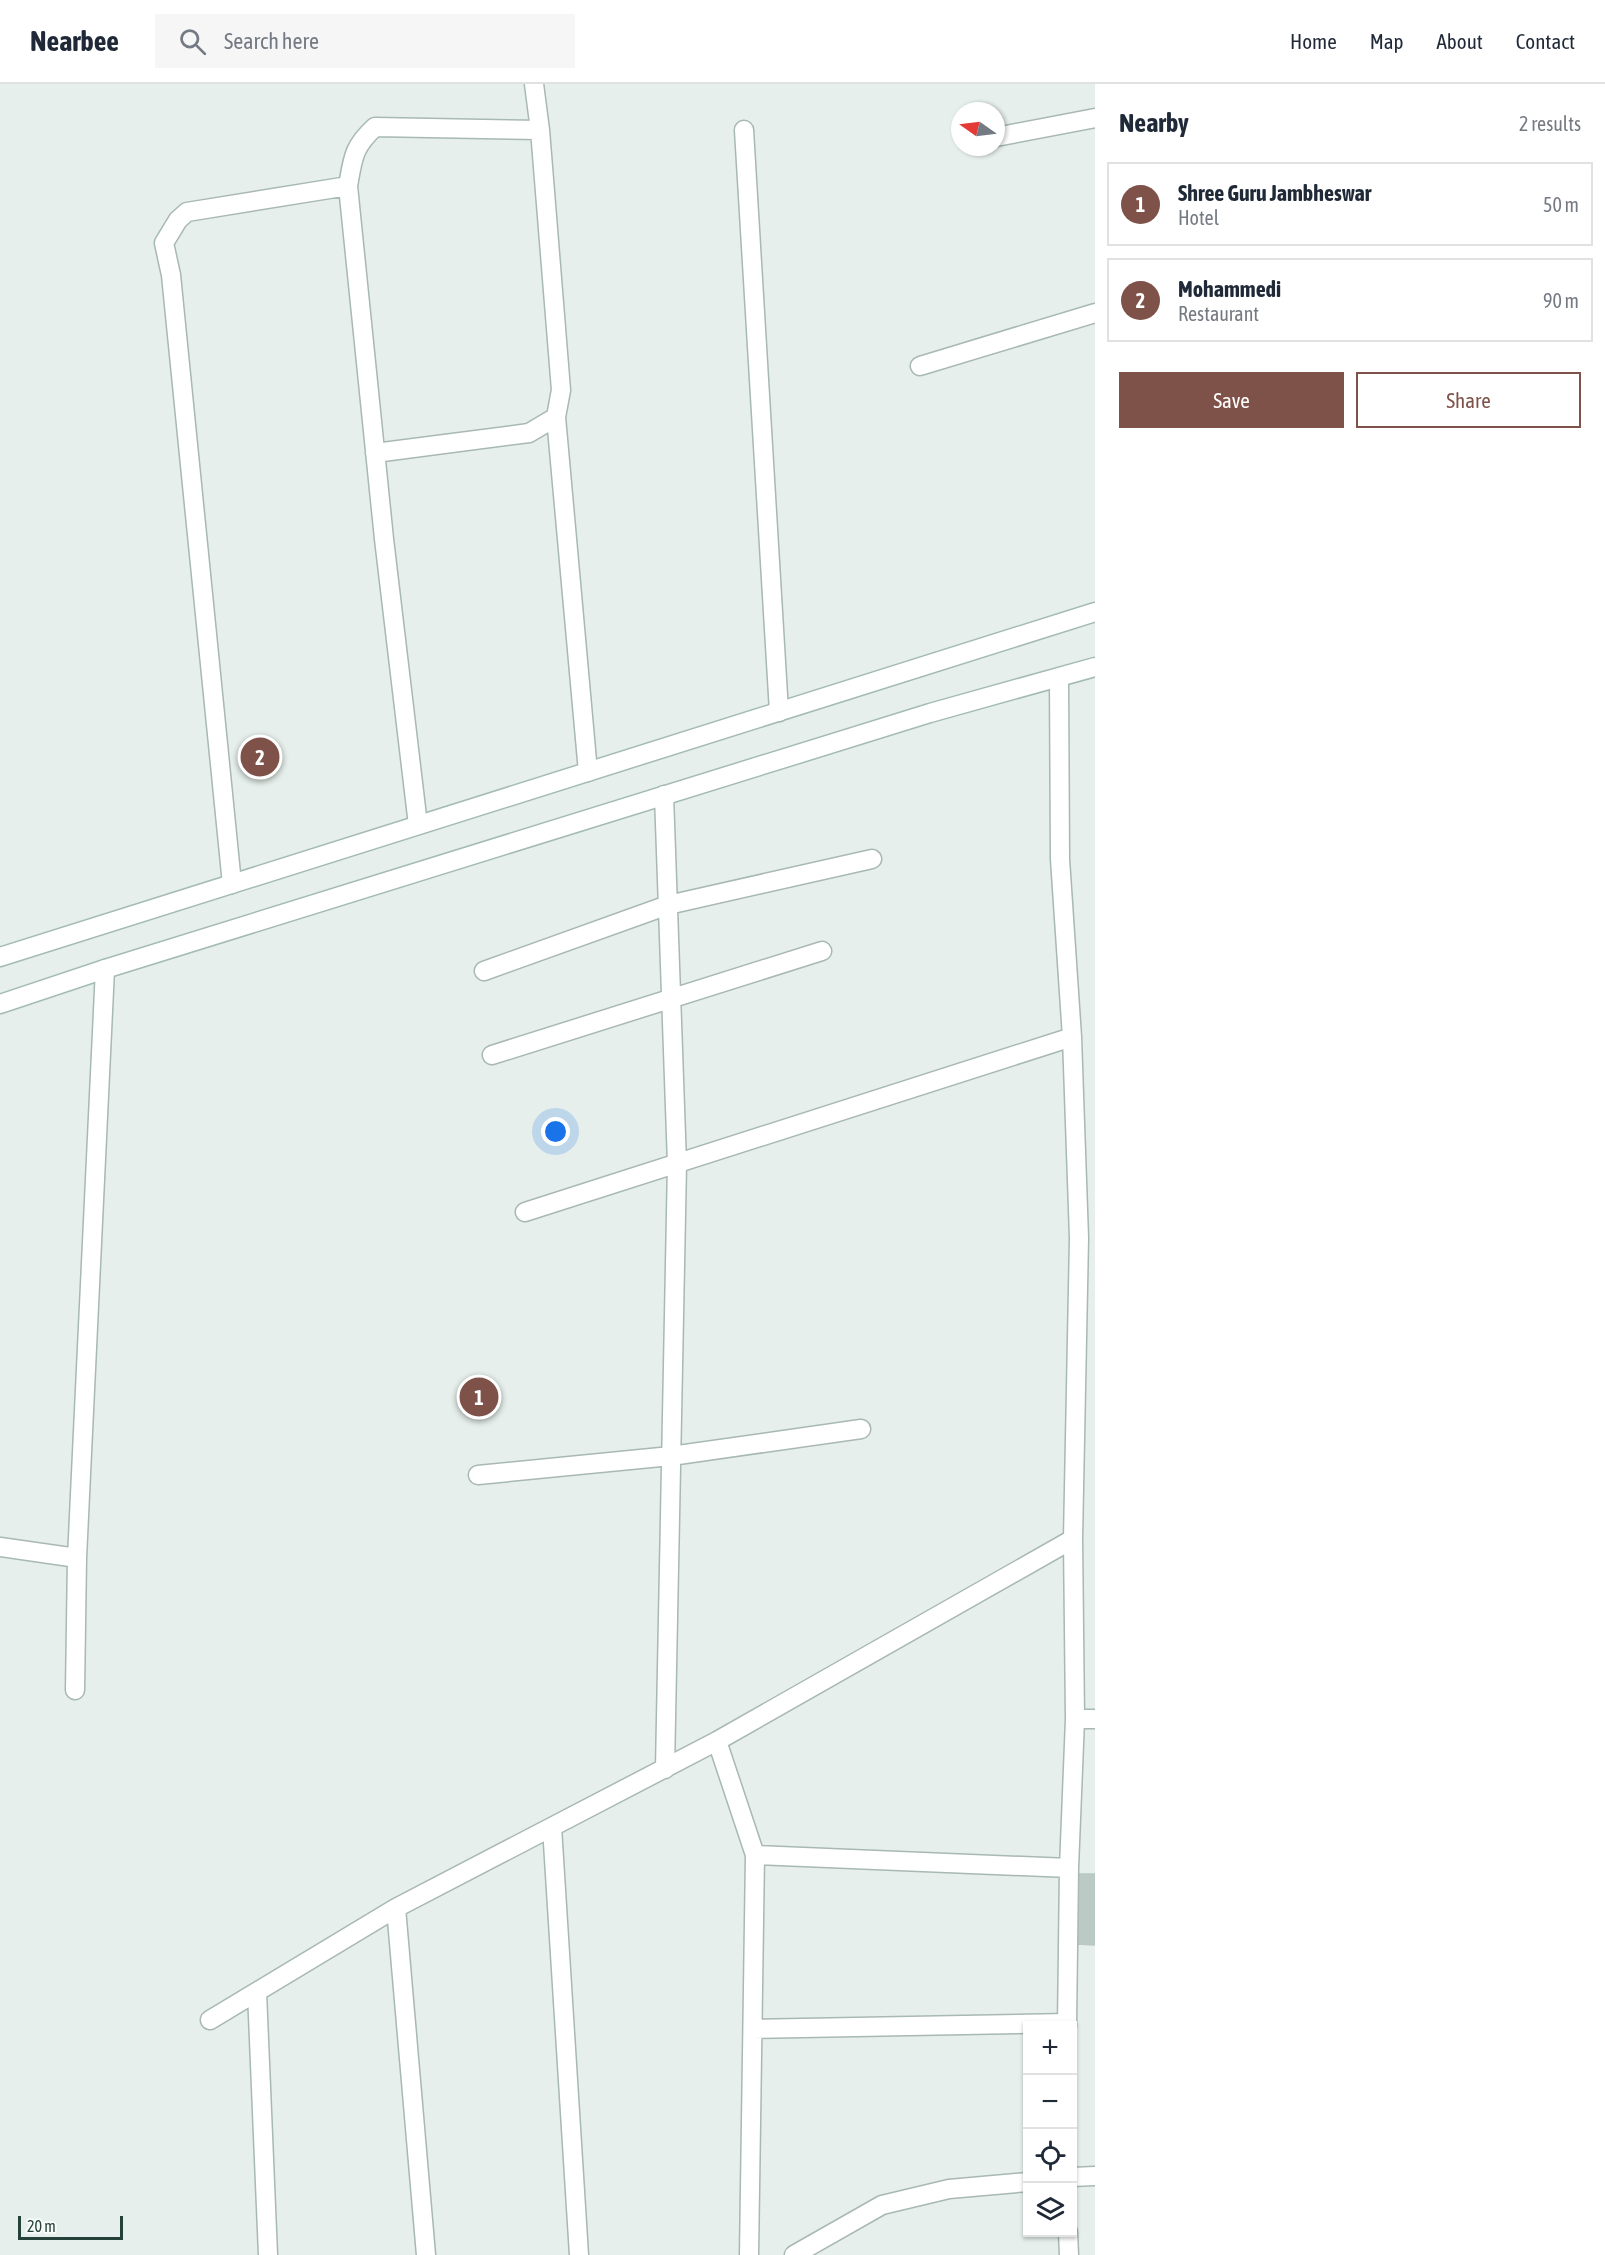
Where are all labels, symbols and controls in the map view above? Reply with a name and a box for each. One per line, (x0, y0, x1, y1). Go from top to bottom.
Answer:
search box (155, 14, 575, 68)
text: Nearbee (30, 25, 119, 57)
icon: search (176, 25, 209, 58)
text: Search here (224, 28, 319, 54)
text: Home (1290, 29, 1337, 53)
text: Map (1370, 29, 1404, 53)
text: About (1437, 29, 1483, 53)
text: Contact (1516, 29, 1575, 53)
north arrow (951, 102, 1005, 156)
text: Nearby (1119, 108, 1189, 138)
text: 2 results (1519, 112, 1581, 135)
text: Shree Guru Jambheswar (1178, 180, 1371, 206)
text: 1 (1136, 193, 1145, 216)
text: 50 m (1543, 193, 1579, 216)
text: Hotel (1178, 206, 1219, 229)
text: Mohammedi (1178, 276, 1281, 302)
text: 2 (1136, 289, 1145, 312)
text: 90 m (1543, 289, 1579, 312)
text: Restaurant (1178, 302, 1259, 325)
button: Save (1119, 372, 1344, 428)
button: Share (1356, 372, 1581, 428)
pin: 2 (240, 734, 280, 780)
your location (541, 1117, 570, 1146)
pin: 1 (460, 1374, 498, 1420)
map controls (1023, 2021, 1077, 2237)
button: + (1023, 2021, 1077, 2075)
button: − (1023, 2075, 1077, 2129)
button: locate (1023, 2129, 1077, 2183)
button: layers (1023, 2183, 1077, 2237)
scale bar (18, 2213, 123, 2240)
text: 20 m (27, 2217, 56, 2235)

